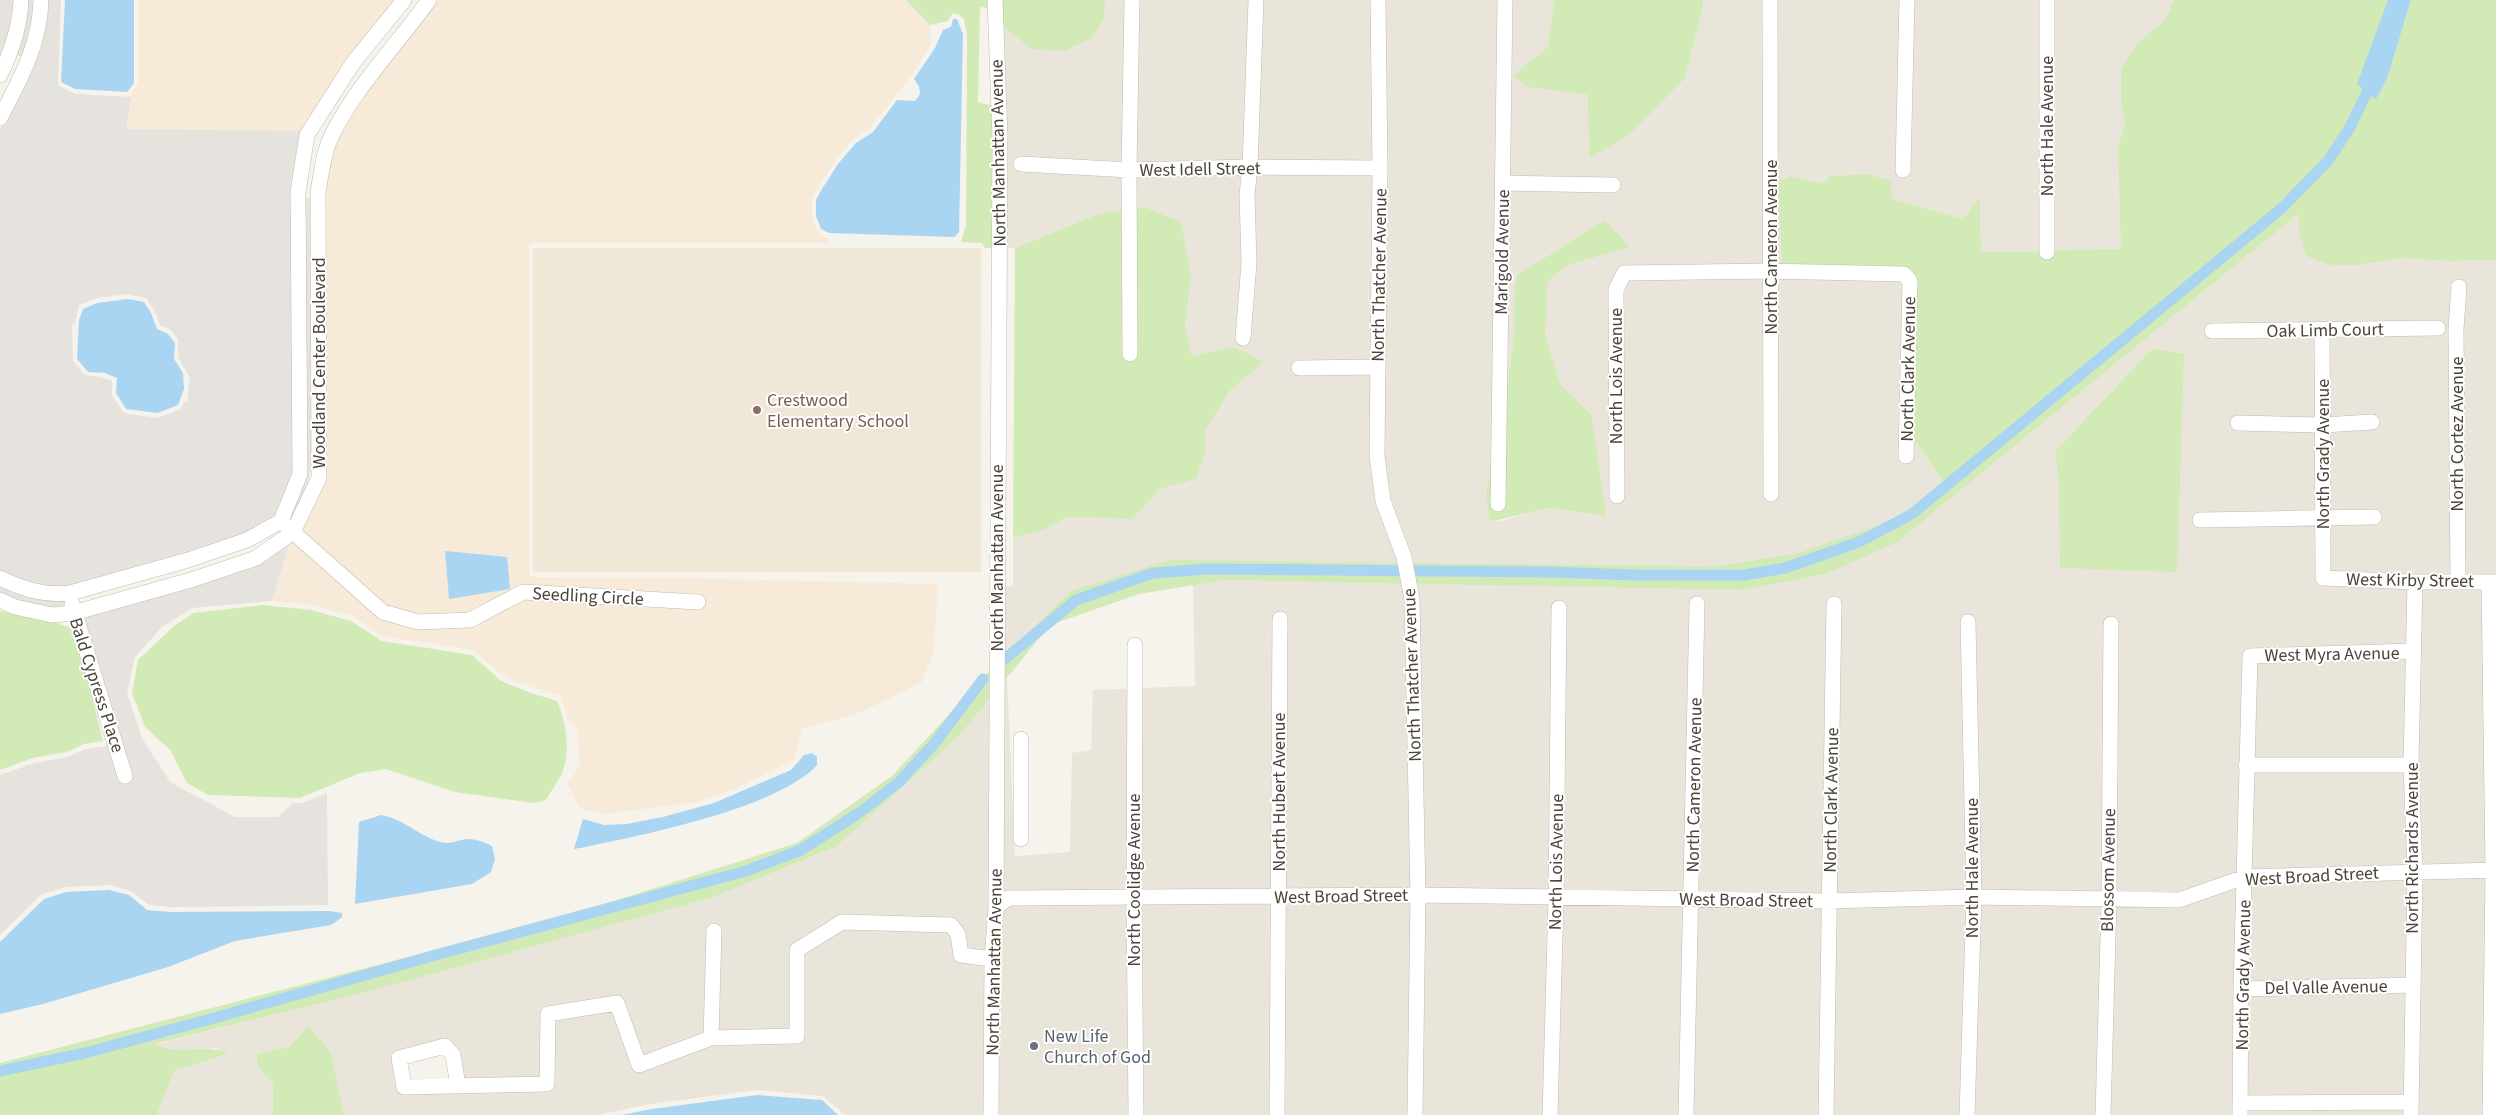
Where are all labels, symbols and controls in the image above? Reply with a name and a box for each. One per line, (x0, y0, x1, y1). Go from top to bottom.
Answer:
street label: North Hale Avenue (2035, 56, 2060, 196)
street label: North Manhattan Avenue (984, 59, 1013, 247)
street label: West Idell Street (1139, 156, 1261, 183)
street label: North Cameron Avenue (1759, 159, 1784, 335)
street label: North Thatcher Avenue (1365, 188, 1394, 362)
street label: Marigold Avenue (1489, 189, 1516, 315)
street label: Woodland Center Boulevard (307, 257, 332, 469)
street label: North Clark Avenue (1895, 296, 1922, 442)
street label: North Lois Avenue (1604, 308, 1629, 444)
street label: Oak Limb Court (2266, 317, 2384, 344)
street label: North Cortez Avenue (2445, 356, 2470, 511)
street label: North Grady Avenue (2311, 379, 2336, 529)
place label: Crestwood Elementary School (767, 388, 909, 434)
marker: Crestwood Elementary School (751, 404, 763, 416)
street label: North Manhattan Avenue (985, 464, 1010, 652)
street label: West Kirby Street (2346, 567, 2474, 594)
street label: Seedling Circle (532, 581, 644, 612)
street label: North Thatcher Avenue (1397, 588, 1428, 762)
street label: Bald Cypress Place (63, 614, 130, 756)
street label: West Myra Avenue (2264, 641, 2400, 668)
street label: North Cameron Avenue (1680, 697, 1709, 873)
street label: North Hubert Avenue (1267, 712, 1292, 871)
street label: North Clark Avenue (1818, 727, 1845, 873)
street label: North Richards Avenue (2400, 762, 2425, 934)
street label: North Coolidge Avenue (1122, 794, 1147, 966)
street label: North Lois Avenue (1543, 794, 1570, 930)
street label: North Hale Avenue (1960, 798, 1985, 938)
street label: Blossom Avenue (2095, 808, 2122, 932)
street label: West Broad Street (2245, 861, 2380, 892)
street label: North Manhattan Avenue (980, 868, 1009, 1056)
street label: West Broad Street (1274, 883, 1408, 910)
street label: West Broad Street (1679, 887, 1813, 914)
street label: North Grady Avenue (2230, 899, 2257, 1051)
street label: Del Valle Avenue (2264, 974, 2388, 1001)
place label: New Life Church of God (1044, 1024, 1151, 1070)
marker: New Life Church of God (1028, 1040, 1040, 1052)

